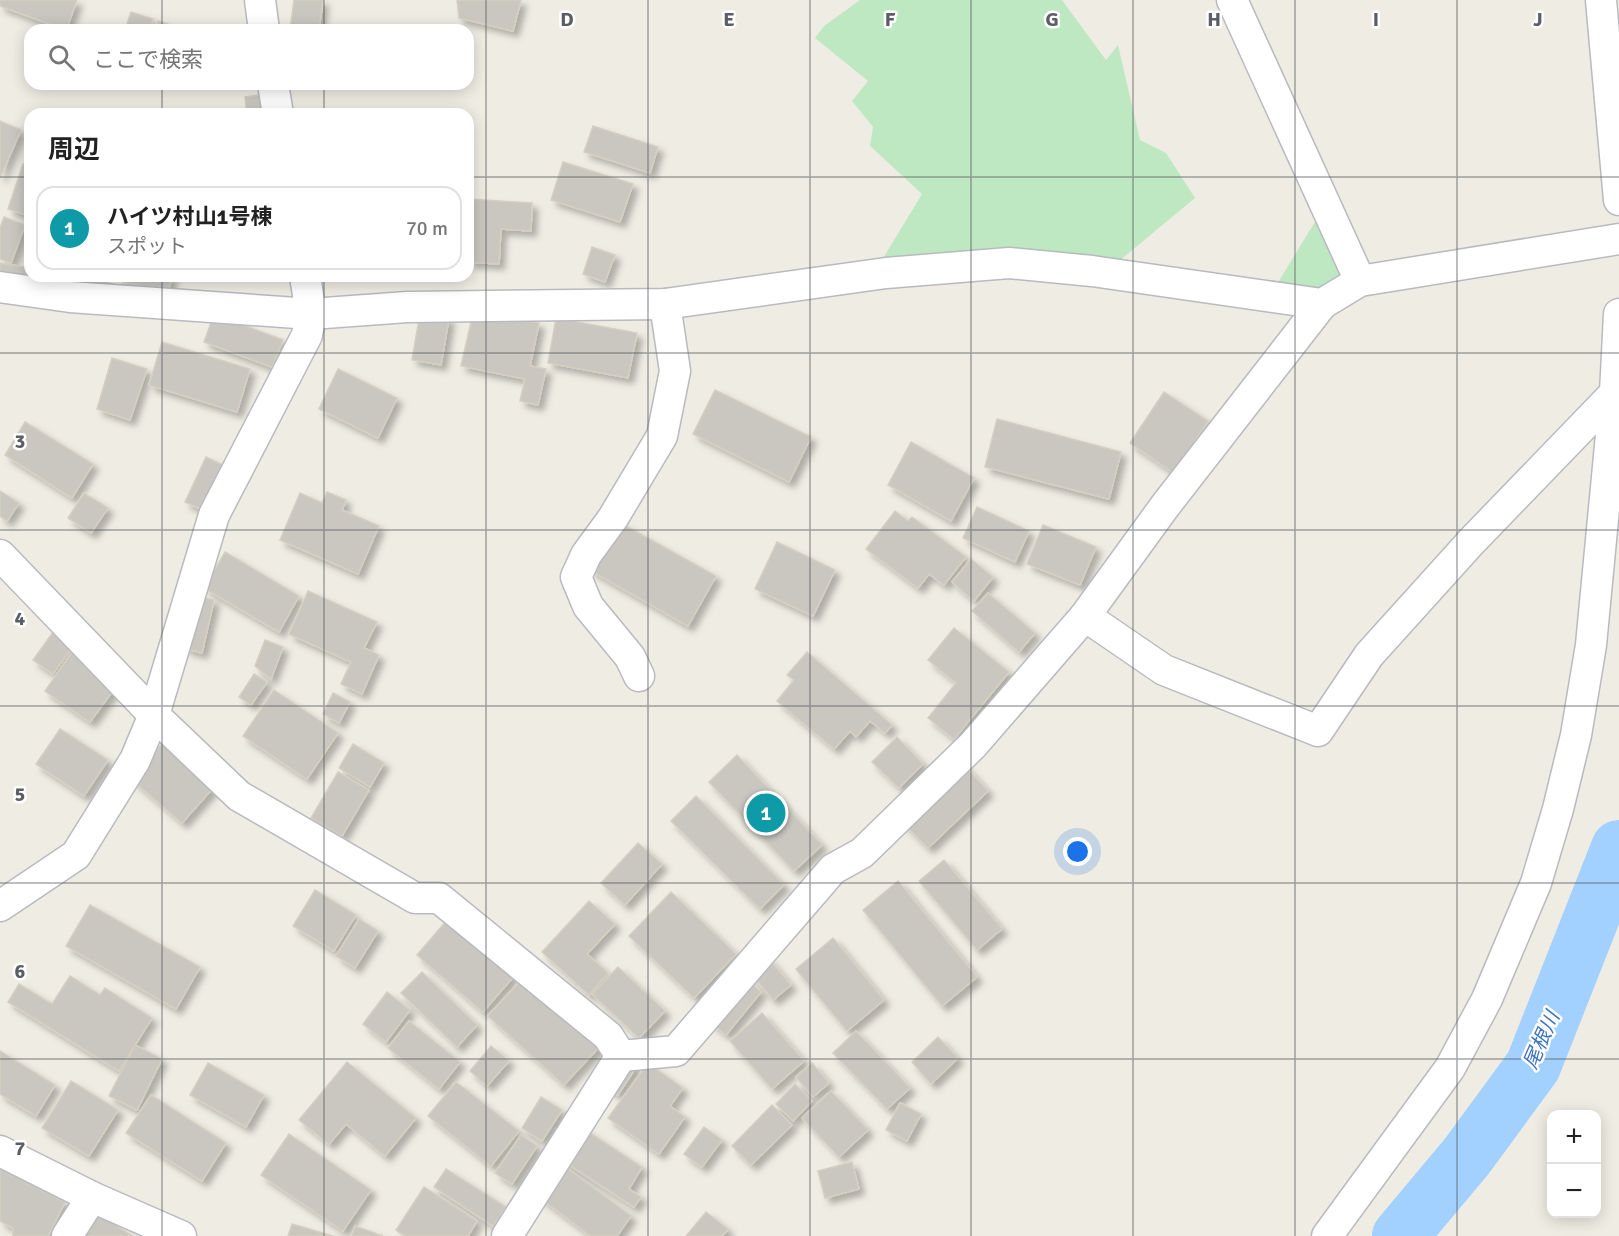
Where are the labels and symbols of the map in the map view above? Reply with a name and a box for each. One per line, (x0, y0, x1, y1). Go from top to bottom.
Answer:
text: D (560, 7, 574, 32)
text: E (723, 7, 735, 32)
text: F (885, 7, 896, 32)
text: G (1045, 7, 1059, 32)
text: H (1207, 7, 1221, 32)
text: I (1373, 7, 1379, 32)
text: J (1533, 7, 1543, 32)
text: 3 (15, 429, 25, 454)
text: 4 (15, 606, 26, 631)
text: 5 (15, 782, 25, 807)
pin: 1 (746, 790, 786, 836)
your location (1063, 837, 1092, 866)
text: 6 (15, 959, 26, 984)
water label: 尾根川 (1518, 1006, 1566, 1073)
text: 7 (15, 1136, 26, 1161)

